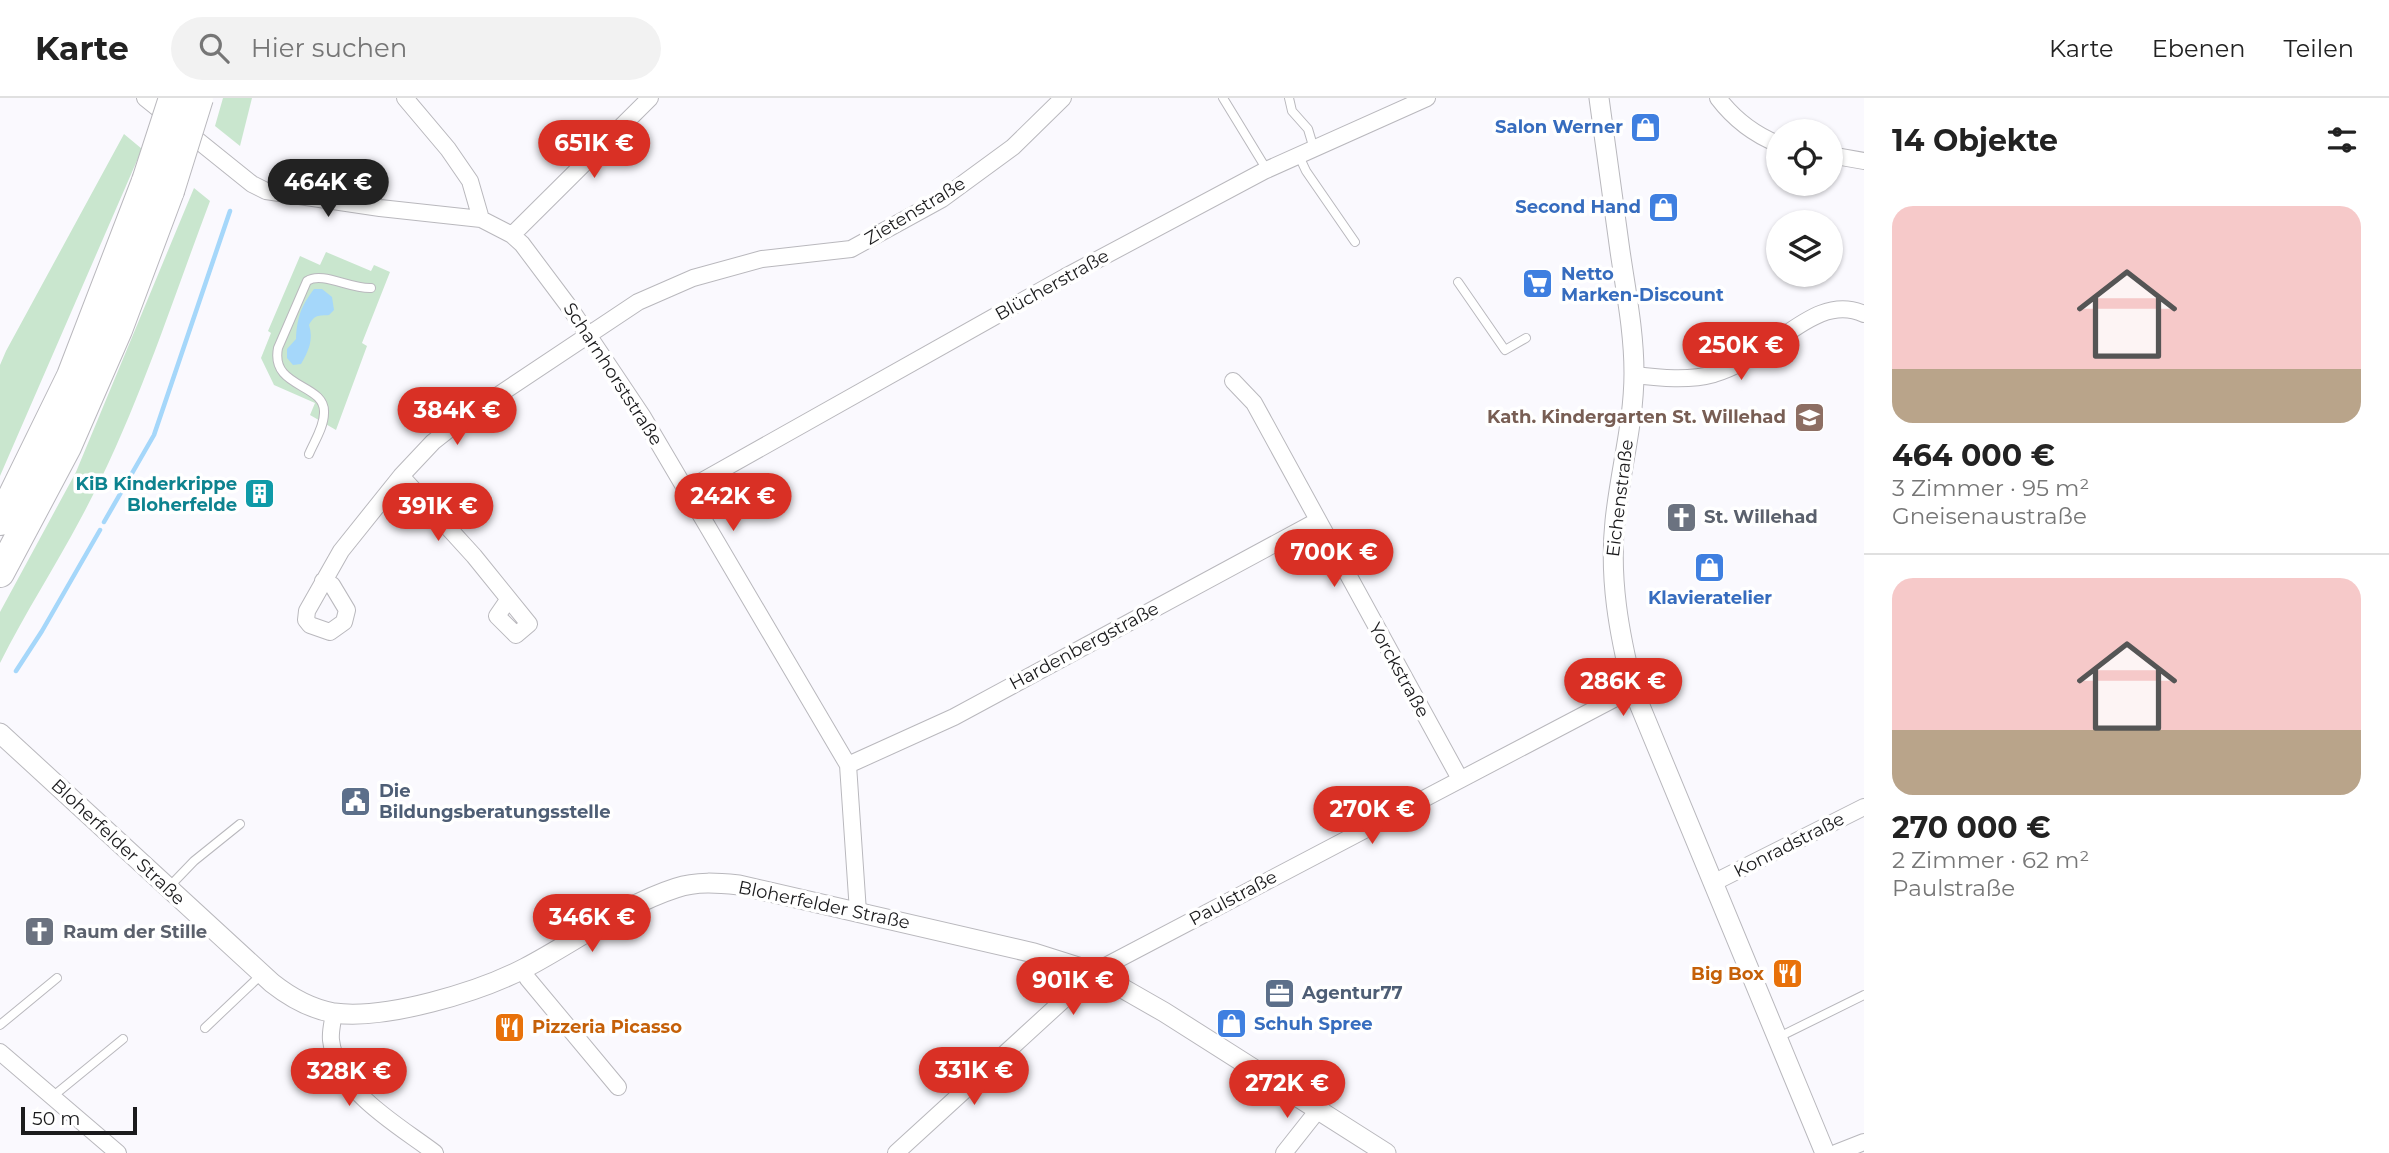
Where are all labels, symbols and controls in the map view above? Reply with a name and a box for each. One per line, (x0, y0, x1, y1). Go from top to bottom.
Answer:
search box (171, 17, 661, 80)
text: Karte (35, 28, 129, 68)
icon: search (195, 29, 233, 67)
text: Hier suchen (251, 32, 407, 64)
text: Karte (2049, 34, 2114, 63)
text: Ebenen (2152, 34, 2245, 63)
text: Teilen (2283, 34, 2354, 63)
shop icon: Salon Werner (1629, 110, 1663, 144)
place label: Salon Werner (1495, 116, 1623, 138)
map controls (1766, 119, 1843, 287)
button: locate (1766, 119, 1843, 196)
pin: 651K € (537, 120, 651, 180)
icon: filters (2323, 121, 2361, 159)
text: 14 Objekte (1892, 122, 2058, 159)
text: 651K € (554, 129, 634, 157)
pin: 464K € (271, 159, 385, 219)
text: 464K € (284, 168, 372, 196)
street label: Zietenstraße (861, 172, 969, 250)
shop icon: Second Hand (1647, 190, 1681, 224)
place label: Second Hand (1515, 196, 1641, 218)
button: layers (1766, 210, 1843, 287)
street label: Blücherstraße (991, 245, 1113, 325)
icon: home (2064, 251, 2190, 377)
place label: Netto Marken-Discount (1561, 263, 1724, 306)
supermarket icon: Netto Marken-Discount (1521, 267, 1555, 301)
street label: Scharnhorststraße (559, 298, 667, 450)
pin: 250K € (1684, 322, 1798, 382)
text: 250K € (1698, 331, 1784, 359)
pin: 384K € (400, 388, 514, 447)
text: 384K € (414, 396, 500, 424)
school or university icon: Kath. Kindergarten St. Willehad (1792, 400, 1826, 434)
place label: Kath. Kindergarten St. Willehad (1487, 406, 1786, 428)
text: 464 000 € (1892, 437, 2055, 474)
street label: Eichenstraße (1602, 438, 1638, 558)
place label: KiB Kinderkrippe Bloherfelde (76, 473, 237, 516)
pin: 242K € (676, 474, 790, 533)
text: 3 Zimmer · 95 m² (1892, 474, 2089, 502)
building icon: KiB Kinderkrippe Bloherfelde (243, 477, 277, 511)
text: 242K € (691, 482, 775, 510)
pin: 391K € (381, 484, 495, 543)
text: 391K € (398, 492, 478, 520)
church icon: St. Willehad (1664, 500, 1698, 534)
text: Gneisenaustraße (1892, 502, 2087, 530)
place label: St. Willehad (1704, 506, 1818, 528)
pin: 700K € (1277, 530, 1391, 589)
text: 700K € (1290, 538, 1378, 566)
shop icon: Klavieratelier (1693, 551, 1727, 585)
place label: Klavieratelier (1648, 587, 1772, 609)
street label: Hardenbergstraße (1006, 597, 1163, 695)
street label: Yorckstraße (1364, 619, 1434, 721)
icon: home (2064, 623, 2190, 749)
pin: 286K € (1566, 658, 1680, 718)
text: 286K € (1580, 667, 1666, 695)
street label: Bloherfelder Straße (46, 774, 190, 910)
place label: Die Bildungsberatungsstelle (379, 780, 611, 823)
public building icon: Die Bildungsberatungsstelle (339, 784, 373, 818)
pin: 270K € (1315, 786, 1429, 846)
text: 270K € (1329, 795, 1415, 823)
street label: Konradstraße (1730, 808, 1848, 882)
text: 270 000 € (1892, 809, 2051, 846)
text: 2 Zimmer · 62 m² (1892, 846, 2089, 874)
street label: Paulstraße (1185, 866, 1281, 930)
text: Paulstraße (1892, 874, 2015, 902)
street label: Bloherfelder Straße (736, 876, 912, 934)
pin: 346K € (535, 894, 649, 954)
text: 346K € (549, 903, 635, 931)
church icon: Raum der Stille (23, 915, 57, 949)
place label: Raum der Stille (63, 921, 207, 943)
restaurant icon: Big Box (1770, 957, 1804, 991)
pin: 901K € (1016, 958, 1130, 1017)
place label: Big Box (1691, 963, 1764, 985)
text: 901K € (1032, 966, 1114, 994)
office icon: Agentur77 (1262, 976, 1296, 1010)
place label: Agentur77 (1301, 982, 1403, 1004)
shop icon: Schuh Spree (1214, 1007, 1248, 1041)
restaurant icon: Pizzeria Picasso (492, 1010, 526, 1044)
place label: Schuh Spree (1254, 1013, 1373, 1035)
place label: Pizzeria Picasso (532, 1016, 682, 1038)
pin: 328K € (292, 1048, 406, 1108)
pin: 331K € (917, 1048, 1031, 1107)
text: 331K € (935, 1056, 1013, 1084)
text: 328K € (307, 1057, 391, 1085)
pin: 272K € (1230, 1060, 1344, 1120)
text: 272K € (1245, 1069, 1329, 1097)
scale bar (21, 1104, 136, 1136)
text: 50 m (32, 1107, 80, 1130)

